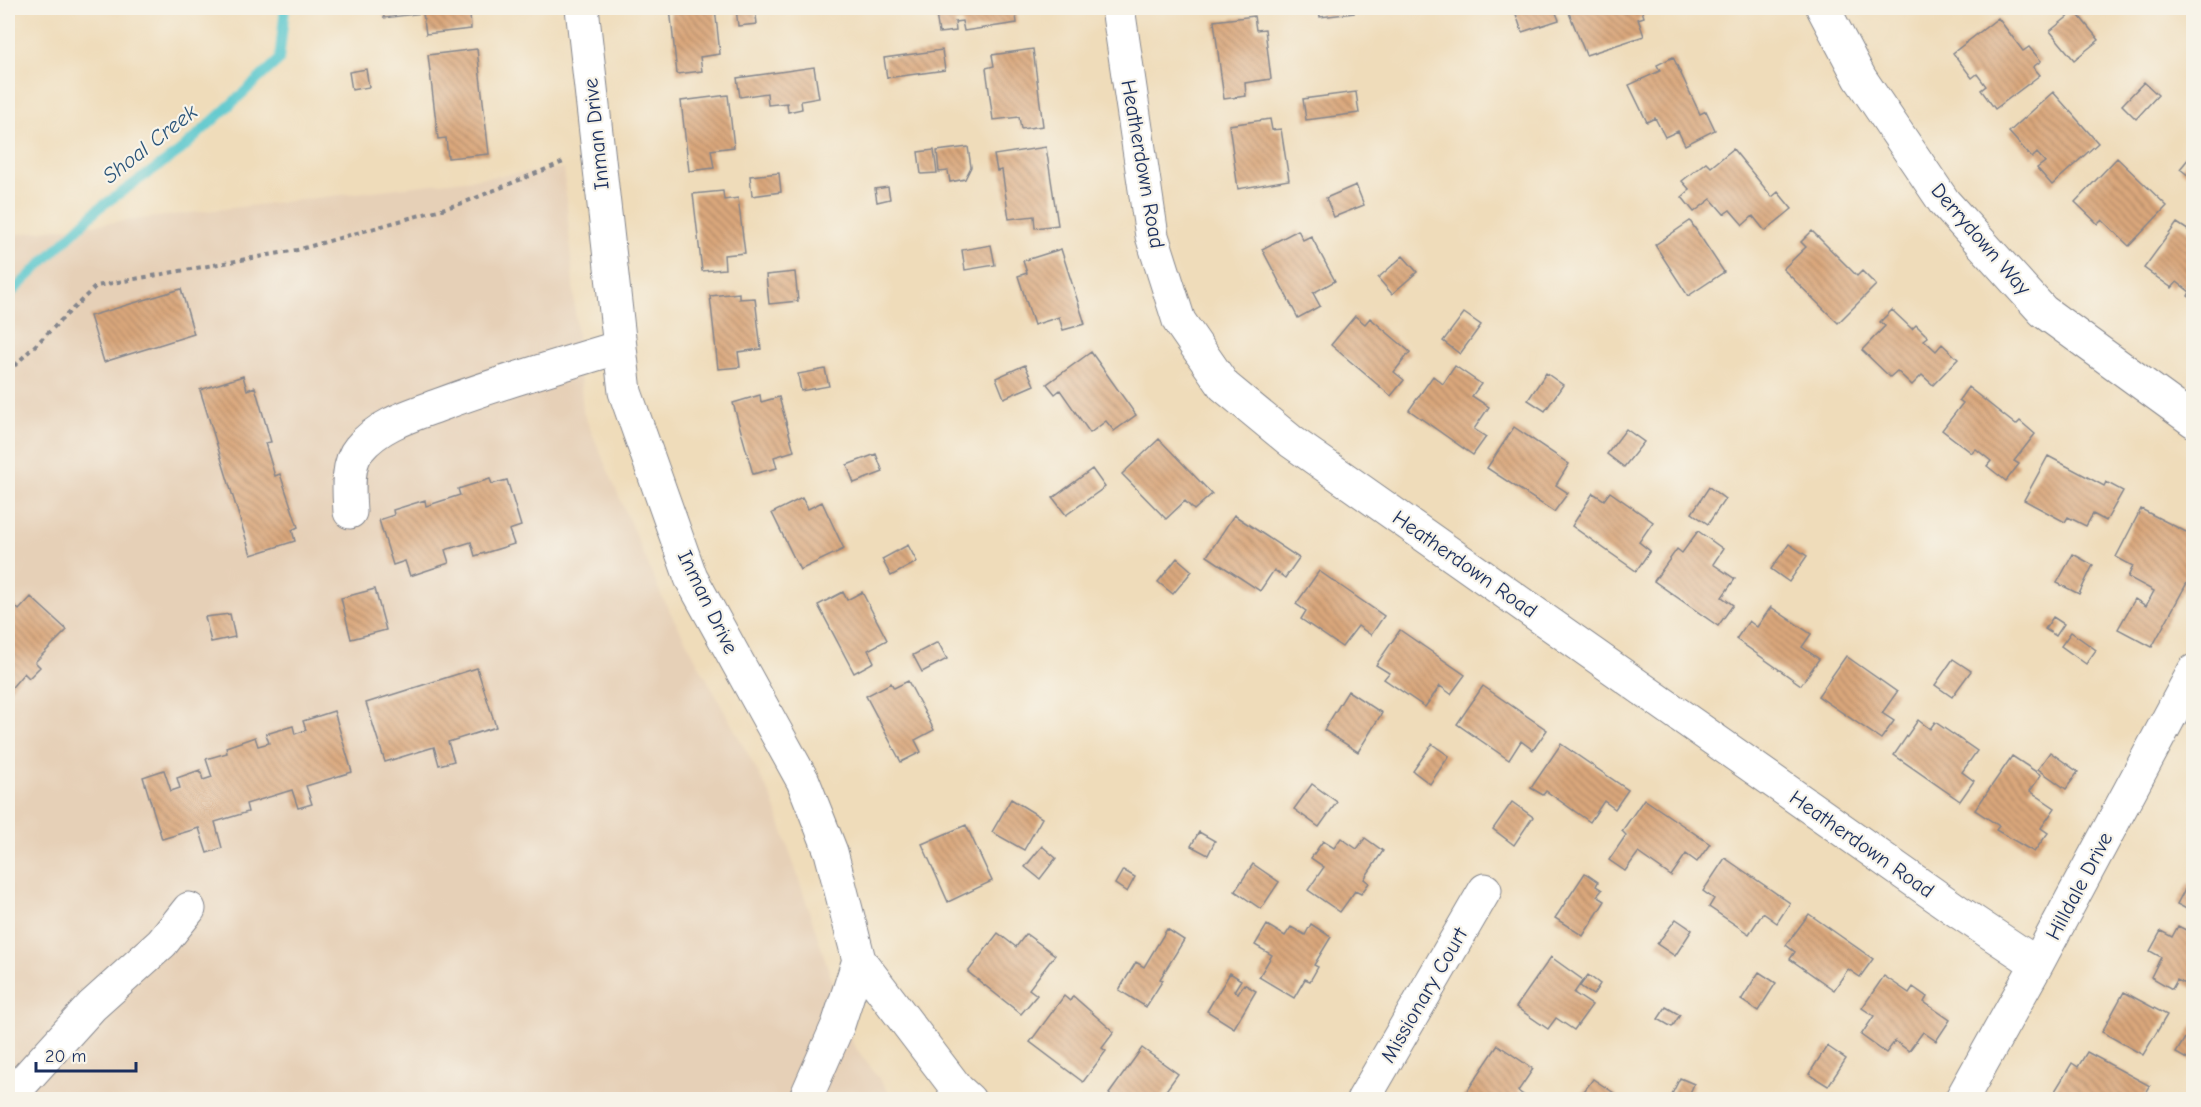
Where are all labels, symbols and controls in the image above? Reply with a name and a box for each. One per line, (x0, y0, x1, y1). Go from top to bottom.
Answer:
street label: Inman Drive (578, 77, 614, 191)
street label: Heatherdown Road (1116, 78, 1170, 250)
water label: Shoal Creek (97, 99, 203, 189)
street label: Derrydown Way (1926, 178, 2036, 300)
street label: Heatherdown Road (1388, 505, 1542, 623)
street label: Inman Drive (673, 546, 743, 658)
street label: Heatherdown Road (1785, 785, 1939, 903)
street label: Hilldale Drive (2041, 828, 2117, 944)
street label: Missionary Court (1376, 922, 1473, 1067)
scale bar (36, 1035, 136, 1073)
text: 20 m (45, 1046, 86, 1067)

